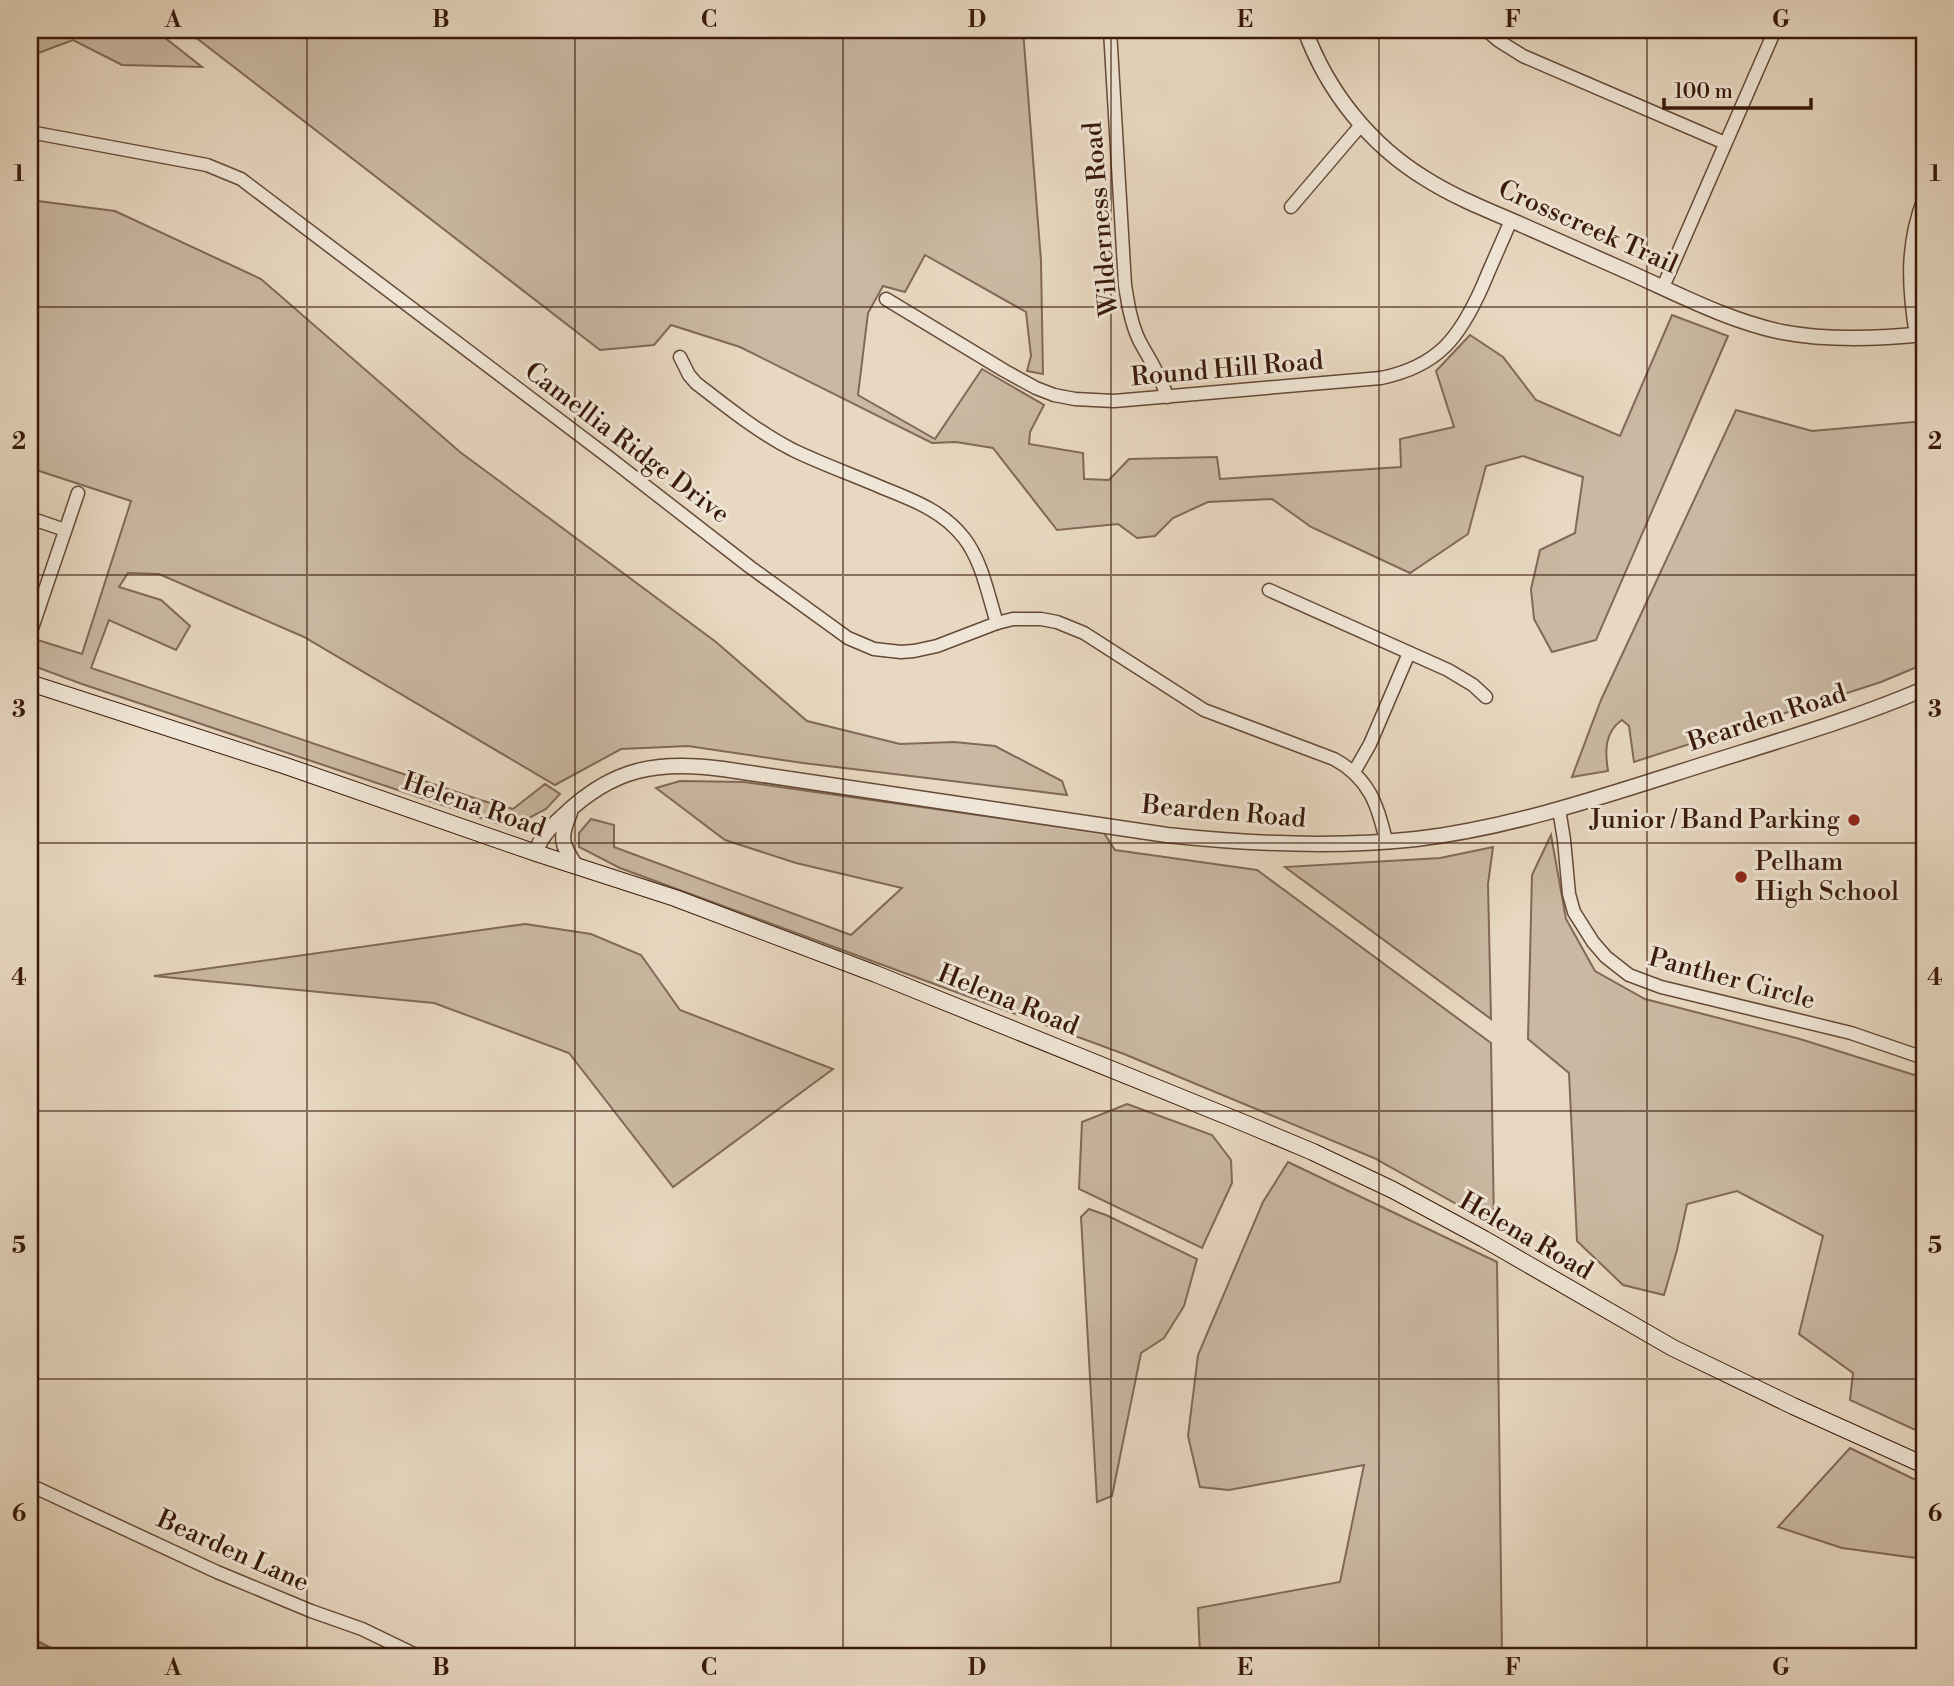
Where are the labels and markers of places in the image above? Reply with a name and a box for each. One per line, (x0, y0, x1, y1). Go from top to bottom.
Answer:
place label: Junior / Band Parking (1589, 804, 1841, 836)
marker: Junior / Band Parking (1846, 812, 1862, 828)
place label: Pelham High School (1755, 846, 1899, 908)
marker: Pelham High School (1733, 869, 1749, 885)

